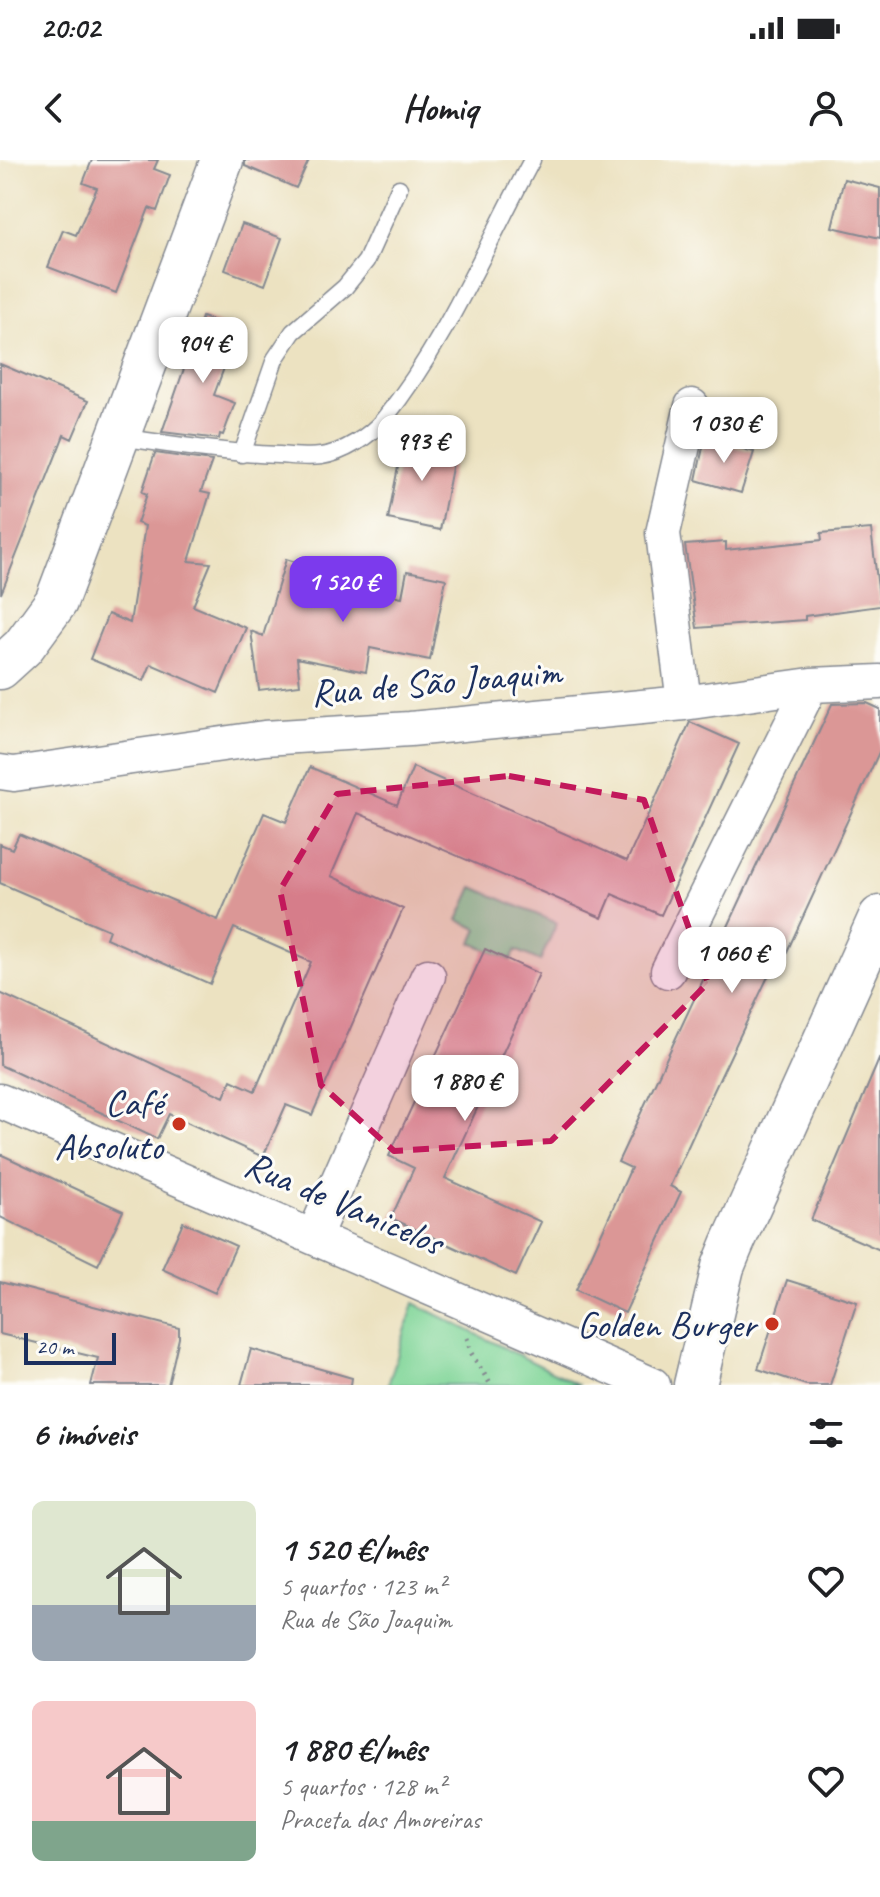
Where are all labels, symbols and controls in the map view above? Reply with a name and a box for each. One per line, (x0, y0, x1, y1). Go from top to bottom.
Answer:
text: 20:02 (40, 9, 100, 47)
text: Homiq (403, 85, 477, 131)
icon: back (32, 86, 76, 130)
icon: person (804, 86, 848, 130)
pin: 904 € (147, 317, 259, 385)
text: 904 € (177, 326, 229, 359)
pin: 1 030 € (650, 397, 798, 465)
text: 1 030 € (688, 406, 760, 439)
pin: 993 € (366, 415, 478, 483)
text: 993 € (396, 424, 448, 457)
pin: 1 520 € (269, 556, 417, 624)
text: 1 520 € (308, 565, 378, 598)
street label: Rua de São Joaquim (309, 647, 566, 716)
pin: 1 060 € (658, 927, 806, 995)
text: 1 060 € (696, 936, 768, 969)
pin: 1 880 € (391, 1055, 539, 1123)
text: 1 880 € (429, 1064, 501, 1097)
place label: Café Absoluto (55, 1079, 169, 1170)
marker: Café Absoluto (170, 1115, 188, 1133)
street label: Rua de Vanicelos (238, 1140, 453, 1267)
place label: Golden Burger (577, 1301, 759, 1348)
marker: Golden Burger (763, 1315, 781, 1333)
scale bar (24, 1329, 116, 1365)
text: 20 m (36, 1333, 73, 1361)
icon: filters (804, 1411, 848, 1455)
text: 6 imóveis (32, 1412, 135, 1455)
text: 1 520 €/mês (280, 1527, 426, 1570)
icon: home (96, 1533, 192, 1629)
icon: heart (804, 1559, 848, 1603)
text: 5 quartos · 123 m² (280, 1570, 445, 1603)
text: Rua de São Joaquim (280, 1603, 452, 1636)
text: 1 880 €/mês (280, 1727, 426, 1770)
icon: home (96, 1733, 192, 1829)
icon: heart (804, 1759, 848, 1803)
text: 5 quartos · 128 m² (280, 1770, 445, 1803)
text: Praceta das Amoreiras (280, 1803, 481, 1836)

